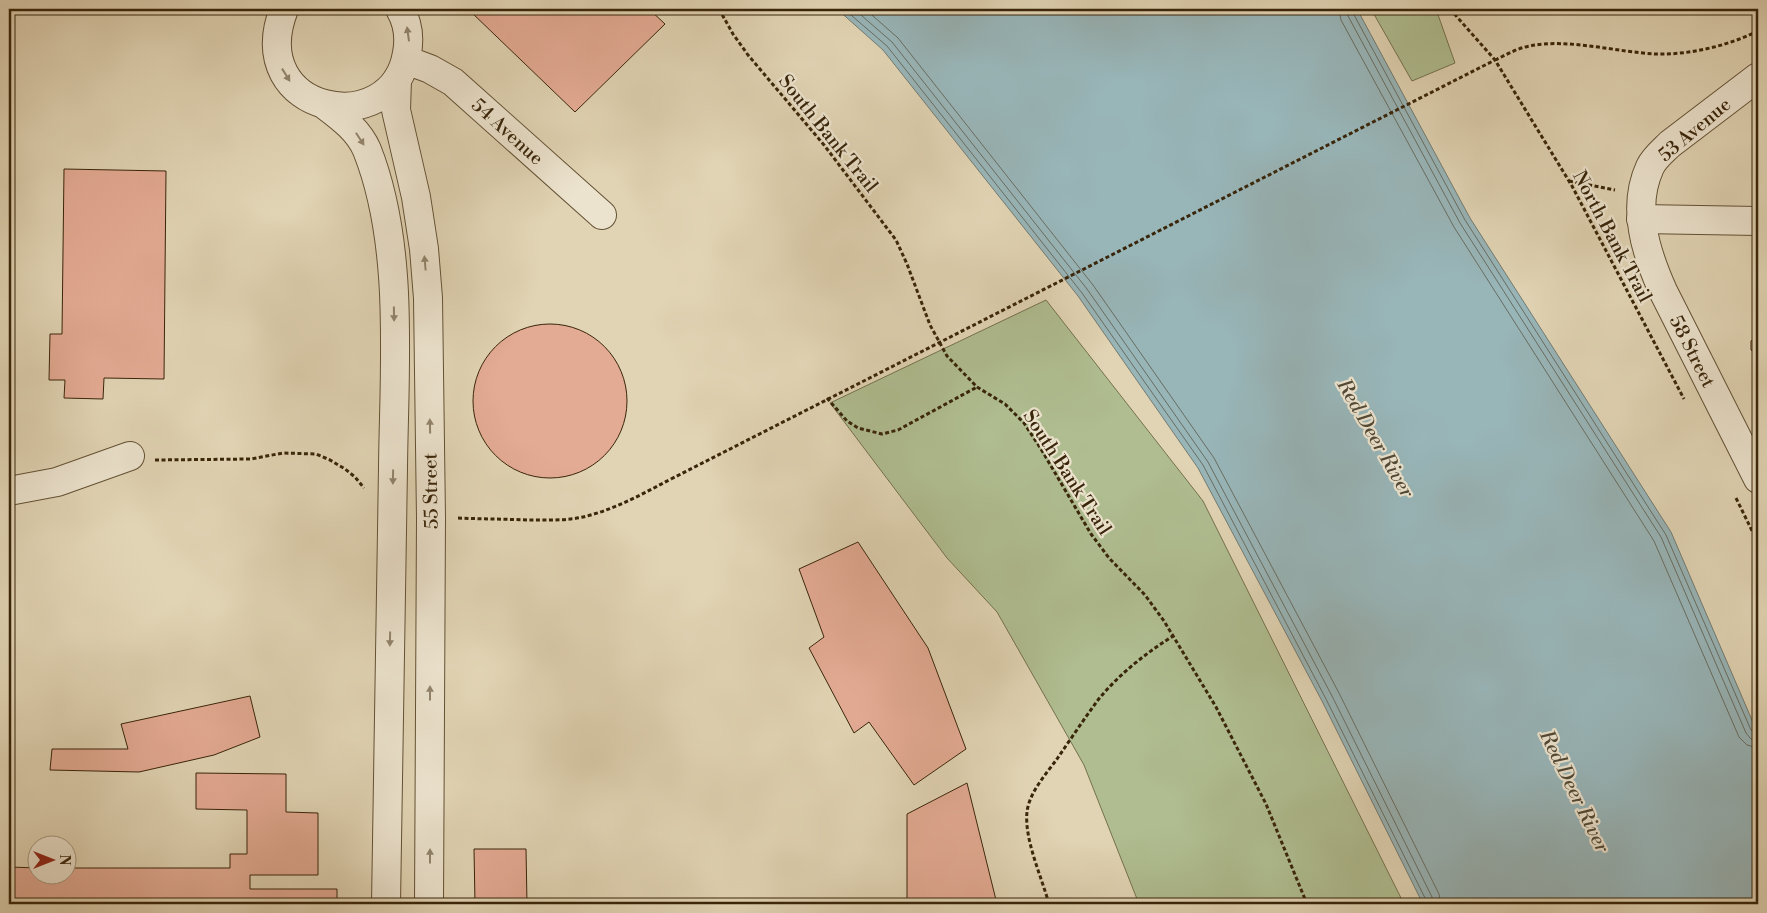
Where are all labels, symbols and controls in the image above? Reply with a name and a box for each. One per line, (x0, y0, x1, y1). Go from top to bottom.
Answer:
one-way arrow (403, 25, 411, 41)
one-way arrow (281, 69, 291, 82)
street label: South Bank Trail (773, 70, 883, 198)
street label: 53 Avenue (1653, 92, 1736, 167)
street label: 54 Avenue (466, 93, 548, 170)
one-way arrow (356, 133, 365, 146)
street label: North Bank Trail (1567, 166, 1657, 307)
one-way arrow (421, 255, 429, 271)
one-way arrow (390, 307, 398, 323)
street label: 58 Street (1664, 311, 1721, 392)
water label: Red Deer River (1330, 374, 1419, 503)
street label: South Bank Trail (1018, 405, 1117, 540)
one-way arrow (425, 417, 433, 433)
street label: 55 Street (418, 452, 444, 529)
one-way arrow (389, 469, 397, 485)
one-way arrow (386, 632, 394, 648)
one-way arrow (426, 685, 434, 701)
water label: Red Deer River (1533, 725, 1614, 857)
north arrow (28, 836, 78, 886)
one-way arrow (426, 847, 434, 863)
text: N (55, 854, 73, 866)

